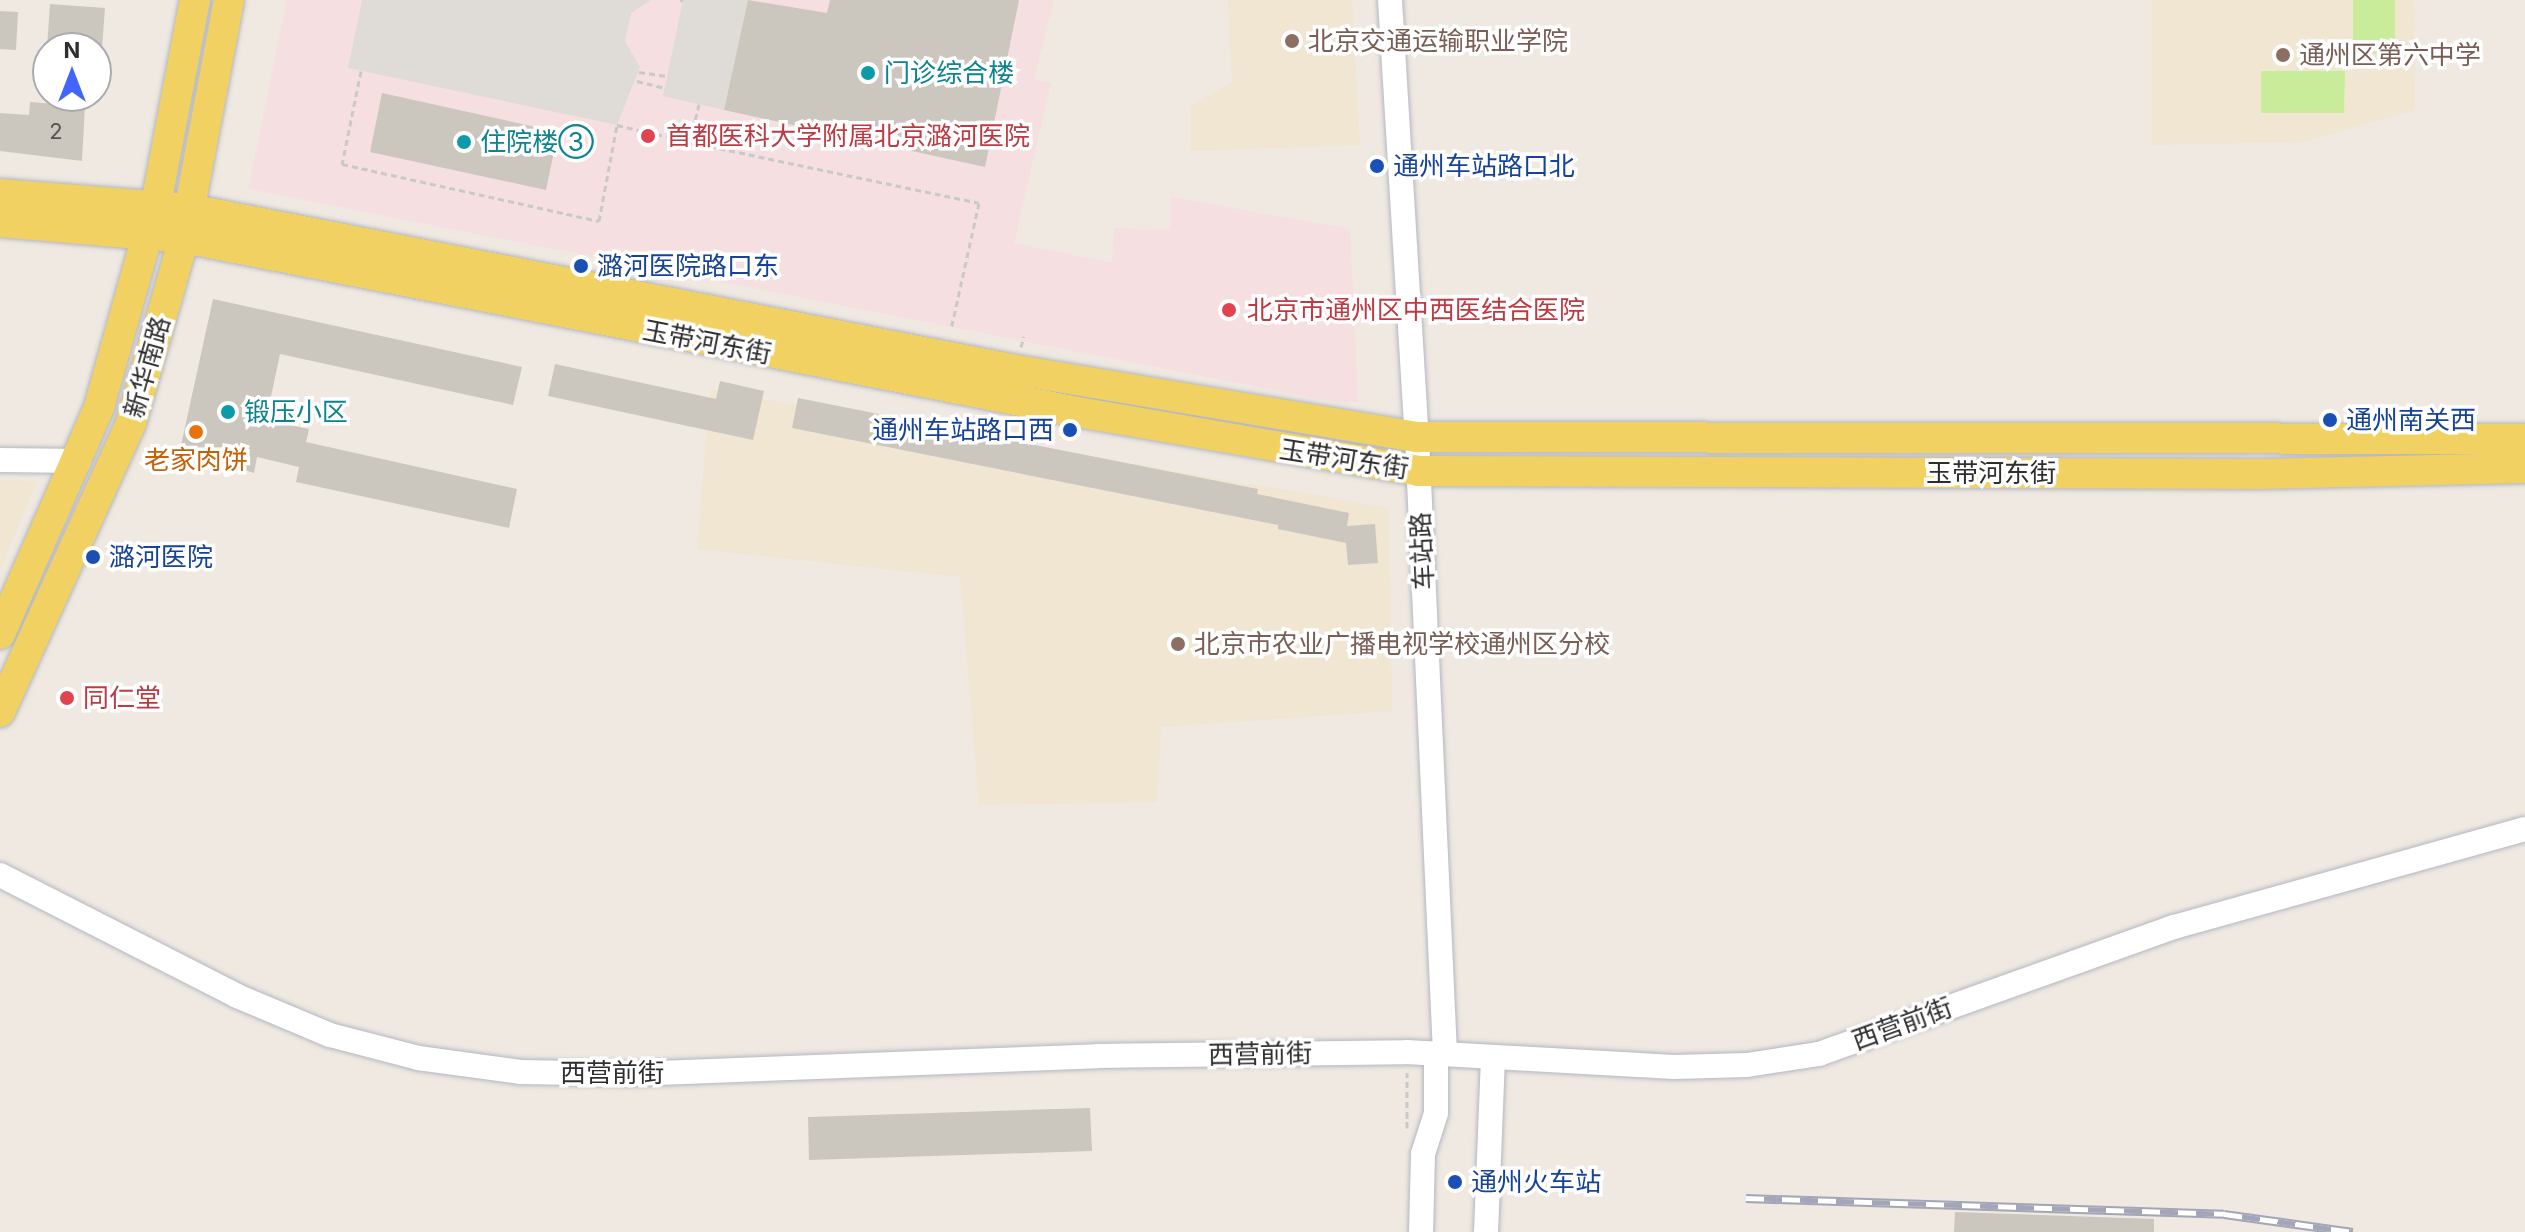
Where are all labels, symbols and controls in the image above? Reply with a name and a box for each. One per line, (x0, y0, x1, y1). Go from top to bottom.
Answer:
place label: 北京交通运输职业学院 (1308, 25, 1568, 57)
north arrow (32, 32, 112, 112)
marker: 北京交通运输职业学院 (1283, 32, 1301, 50)
text: N (64, 37, 80, 63)
place label: 通州区第六中学 (2299, 39, 2481, 71)
marker: 通州区第六中学 (2274, 46, 2292, 64)
place label: 门诊综合楼 (884, 57, 1014, 89)
marker: 门诊综合楼 (859, 64, 877, 82)
house number: 2 (49, 119, 63, 145)
place label: 首都医科大学附属北京潞河医院 (666, 120, 1030, 152)
marker: 首都医科大学附属北京潞河医院 (637, 125, 659, 147)
place label: 住院楼③ (480, 126, 594, 158)
marker: 住院楼③ (455, 133, 473, 151)
place label: 通州车站路口北 (1393, 150, 1575, 182)
marker: 通州车站路口北 (1368, 157, 1386, 175)
place label: 潞河医院路口东 (597, 250, 779, 282)
marker: 潞河医院路口东 (572, 257, 590, 275)
place label: 北京市通州区中西医结合医院 (1247, 294, 1585, 326)
marker: 北京市通州区中西医结合医院 (1218, 299, 1240, 321)
street label: 新华南路 (118, 313, 176, 421)
street label: 玉带河东街 (640, 314, 774, 370)
place label: 锻压小区 (244, 396, 348, 428)
marker: 锻压小区 (219, 403, 237, 421)
place label: 通州南关西 (2346, 404, 2476, 436)
marker: 通州南关西 (2321, 411, 2339, 429)
place label: 通州车站路口西 (872, 414, 1054, 446)
marker: 通州车站路口西 (1061, 421, 1079, 439)
marker: 老家肉饼 (187, 423, 205, 441)
street label: 玉带河东街 (1277, 433, 1411, 485)
place label: 老家肉饼 (144, 444, 248, 476)
street label: 玉带河东街 (1926, 457, 2056, 489)
street label: 车站路 (1404, 511, 1440, 591)
place label: 潞河医院 (109, 541, 213, 573)
marker: 潞河医院 (84, 548, 102, 566)
place label: 北京市农业广播电视学校通州区分校 (1194, 628, 1610, 660)
marker: 北京市农业广播电视学校通州区分校 (1169, 635, 1187, 653)
place label: 同仁堂 (83, 682, 161, 714)
marker: 同仁堂 (58, 689, 76, 707)
street label: 西营前街 (1848, 992, 1956, 1056)
street label: 西营前街 (1208, 1037, 1312, 1071)
street label: 西营前街 (560, 1057, 664, 1089)
place label: 通州火车站 (1471, 1166, 1601, 1198)
marker: 通州火车站 (1446, 1173, 1464, 1191)

